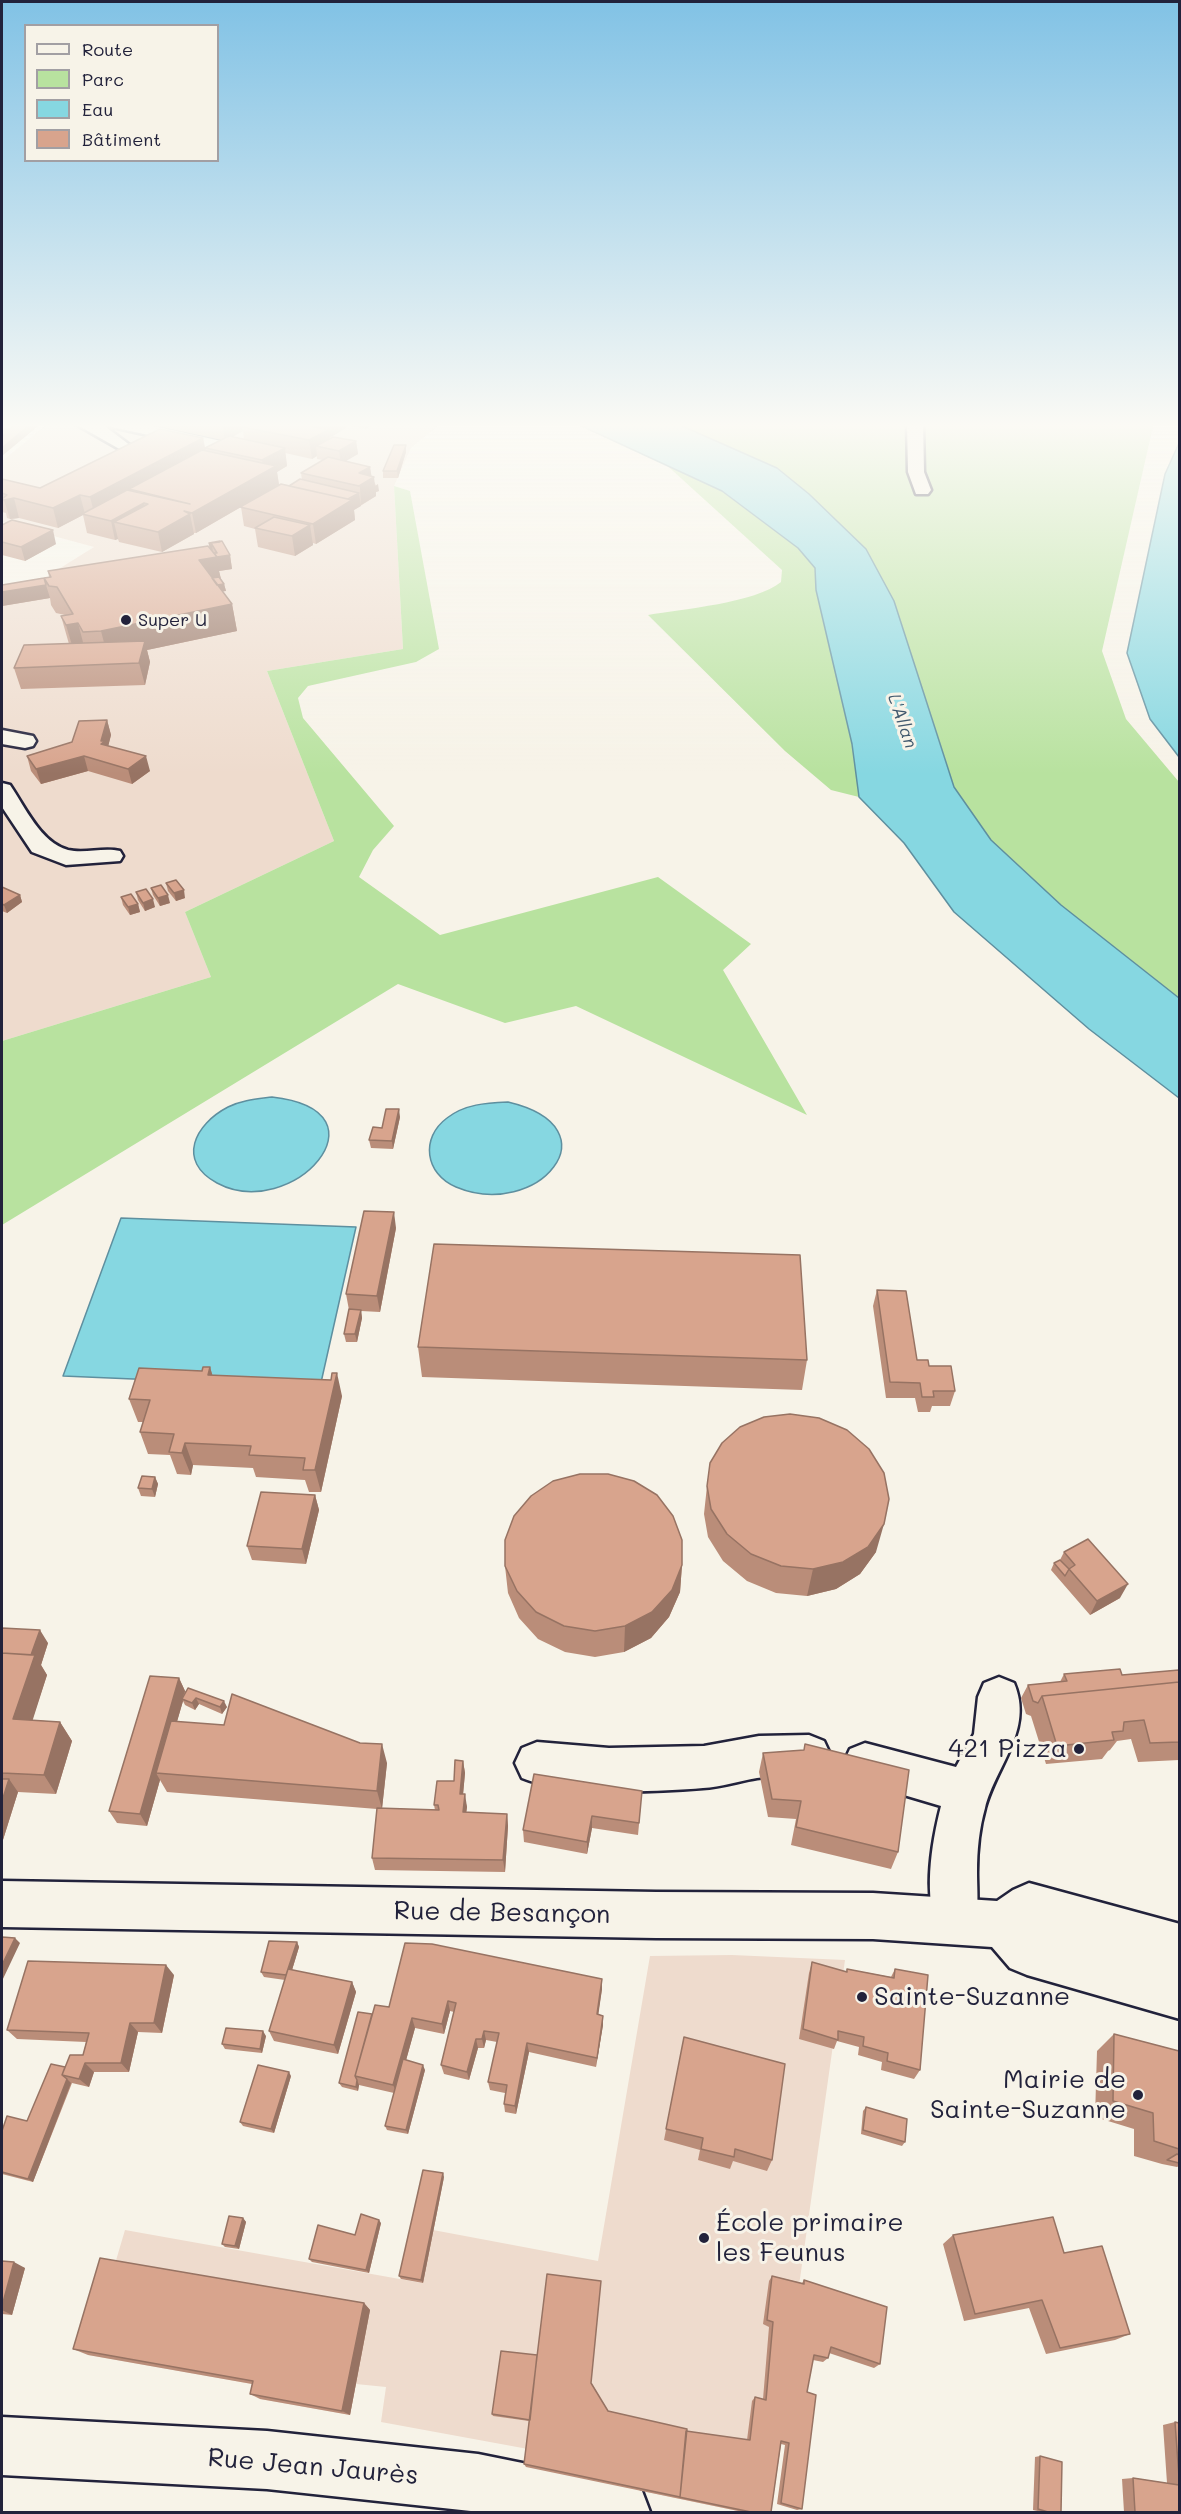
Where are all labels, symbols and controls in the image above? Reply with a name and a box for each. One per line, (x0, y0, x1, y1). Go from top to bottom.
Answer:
legend (24, 24, 219, 162)
text: Route (82, 37, 133, 61)
text: Parc (82, 67, 124, 91)
text: Eau (82, 97, 113, 121)
text: Bâtiment (82, 127, 161, 151)
place label: Super U (138, 609, 207, 631)
marker: Super U (119, 613, 133, 627)
water label: L'Allan (883, 691, 921, 751)
place label: 421 Pizza (948, 1733, 1067, 1765)
marker: 421 Pizza (1072, 1742, 1086, 1756)
street label: Rue de Besançon (393, 1896, 611, 1930)
place label: Sainte-Suzanne (874, 1981, 1070, 2013)
marker: Sainte-Suzanne (855, 1990, 869, 2004)
place label: Mairie de Sainte-Suzanne (930, 2064, 1126, 2126)
marker: Mairie de Sainte-Suzanne (1131, 2088, 1145, 2102)
place label: École primaire les Feunus (716, 2207, 904, 2268)
marker: École primaire les Feunus (697, 2231, 711, 2245)
street label: Rue Jean Jaurès (206, 2442, 420, 2492)

